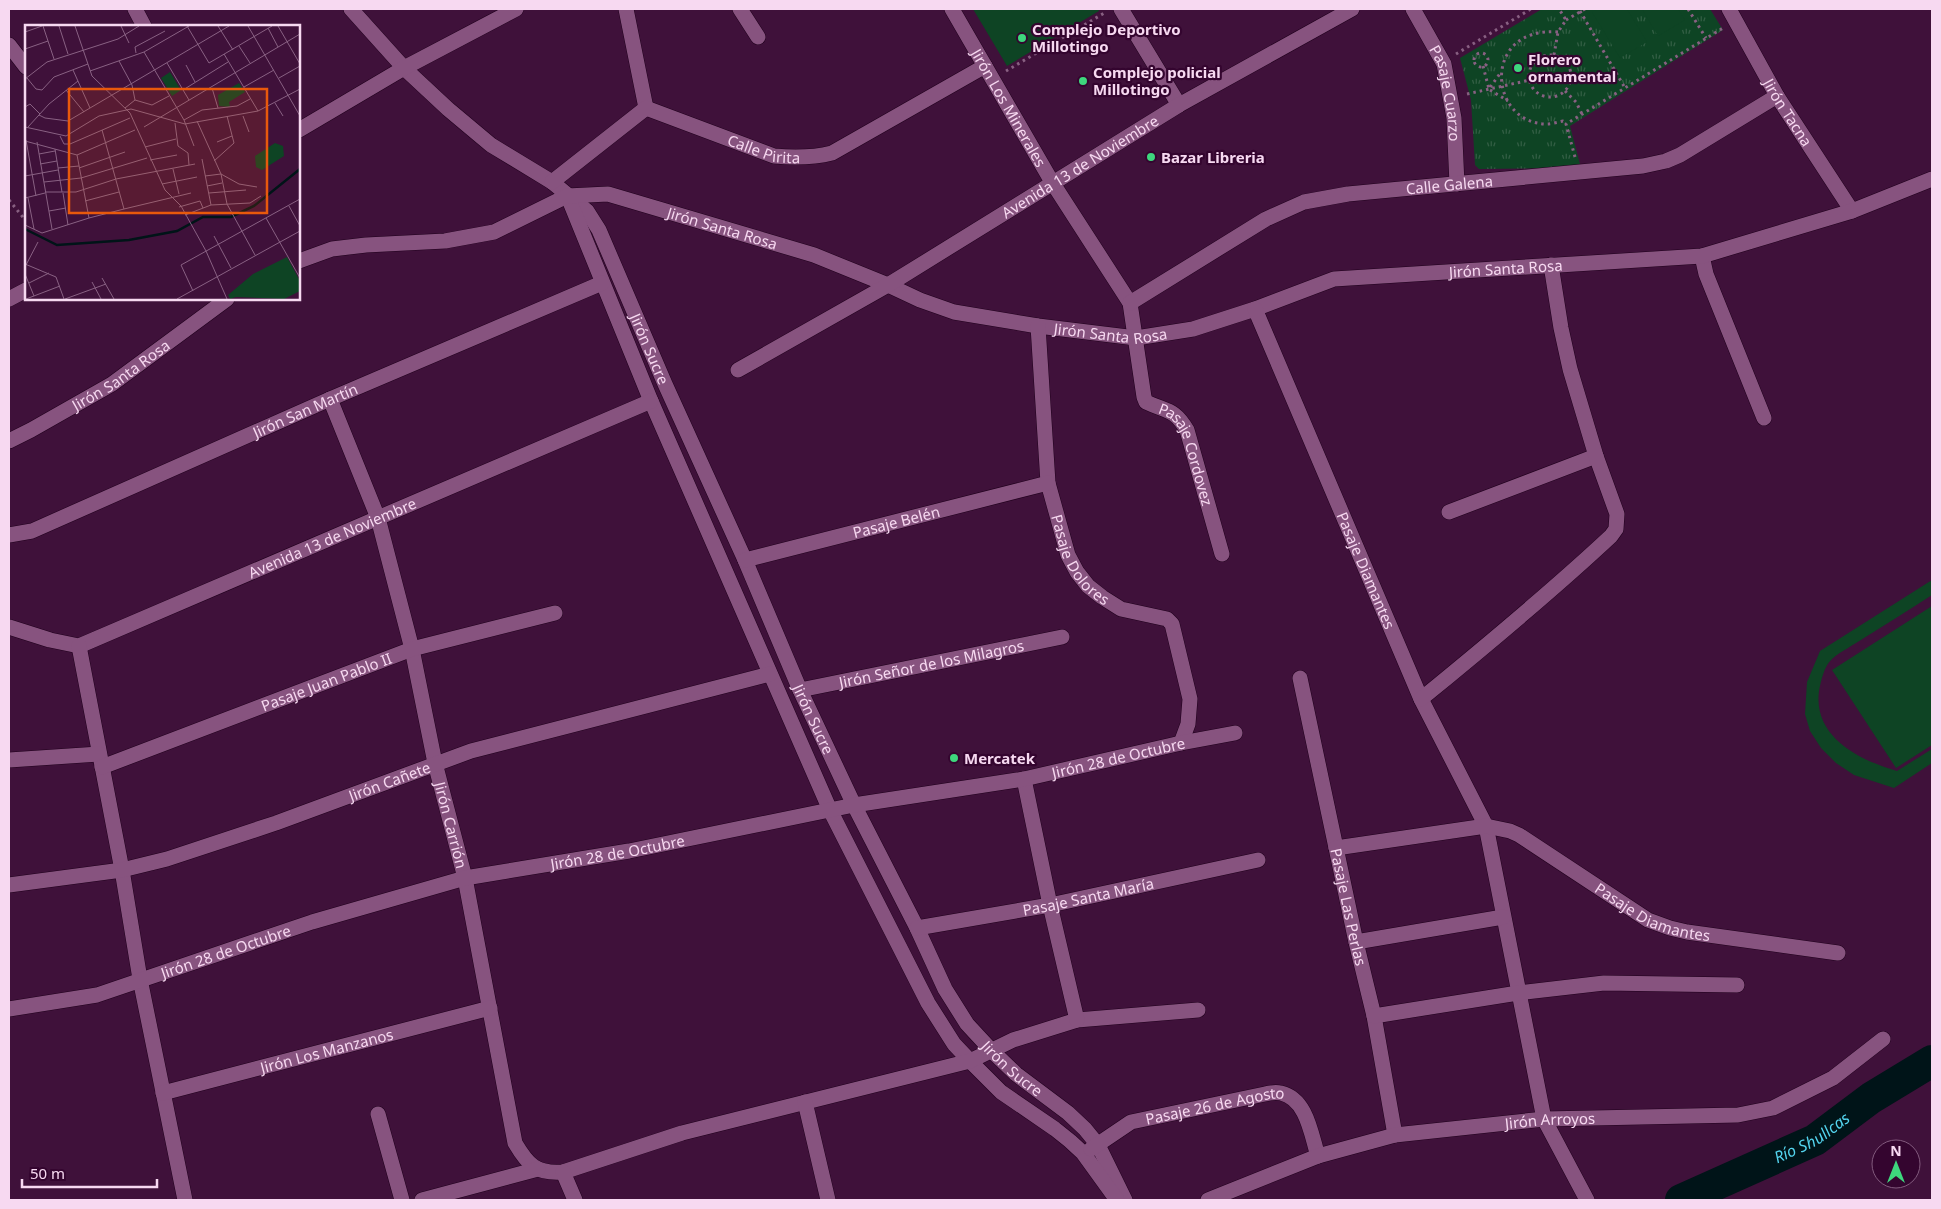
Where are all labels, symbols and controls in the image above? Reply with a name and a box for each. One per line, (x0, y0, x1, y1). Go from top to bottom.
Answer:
place label: Complejo Deportivo Millotingo (1032, 19, 1181, 56)
inset map (25, 25, 300, 300)
marker: Complejo Deportivo Millotingo (1016, 32, 1028, 44)
street label: Pasaje Cuarzo (1425, 41, 1465, 142)
street label: Jirón Los Minerales (966, 43, 1051, 170)
place label: Florero ornamental (1528, 49, 1616, 86)
place label: Complejo policial Millotingo (1093, 62, 1221, 99)
marker: Florero ornamental (1512, 62, 1524, 74)
street label: Jirón Tacna (1758, 73, 1817, 150)
marker: Complejo policial Millotingo (1077, 75, 1089, 87)
street label: Avenida 13 de Noviembre (998, 110, 1162, 222)
street label: Calle Pirita (725, 130, 800, 167)
place label: Bazar Libreria (1161, 147, 1265, 167)
marker: Bazar Libreria (1145, 151, 1157, 163)
street label: Calle Galena (1405, 170, 1494, 198)
street label: Jirón Santa Rosa (663, 202, 780, 254)
street label: Jirón Santa Rosa (1446, 255, 1563, 282)
street label: Jirón Sucre (625, 308, 674, 387)
street label: Jirón Santa Rosa (1051, 318, 1168, 348)
street label: Jirón Santa Rosa (66, 335, 174, 416)
street label: Jirón San Martín (248, 378, 361, 443)
street label: Pasaje Cordovez (1156, 398, 1218, 508)
street label: Avenida 13 de Noviembre (245, 493, 419, 582)
street label: Pasaje Belén (850, 501, 942, 542)
street label: Pasaje Diamantes (1332, 509, 1400, 632)
street label: Pasaje Dolores (1047, 512, 1113, 609)
street label: Jirón Señor de los Milagros (835, 635, 1026, 692)
street label: Pasaje Juan Pablo II (258, 648, 394, 716)
street label: Jirón Sucre (788, 679, 839, 757)
street label: Jirón 28 de Octubre (1048, 732, 1187, 783)
place label: Mercatek (964, 748, 1036, 768)
marker: Mercatek (948, 752, 960, 764)
street label: Jirón Cañete (344, 757, 433, 806)
street label: Jirón Carrión (430, 778, 472, 870)
street label: Jirón 28 de Octubre (547, 830, 686, 874)
street label: Pasaje Las Perlas (1326, 846, 1371, 968)
street label: Pasaje Santa María (1021, 873, 1156, 920)
street label: Pasaje Diamantes (1591, 878, 1712, 945)
street label: Jirón 28 de Octubre (156, 920, 293, 983)
street label: Jirón Los Manzanos (256, 1024, 395, 1078)
street label: Jirón Sucre (976, 1035, 1047, 1101)
street label: Pasaje 26 de Agosto (1144, 1082, 1286, 1129)
water label: Río Shullcas (1770, 1107, 1854, 1168)
street label: Jirón Arroyos (1502, 1108, 1595, 1133)
north arrow (1871, 1139, 1921, 1189)
text: N (1890, 1141, 1902, 1160)
scale bar (22, 1156, 158, 1188)
text: 50 m (30, 1163, 65, 1183)

